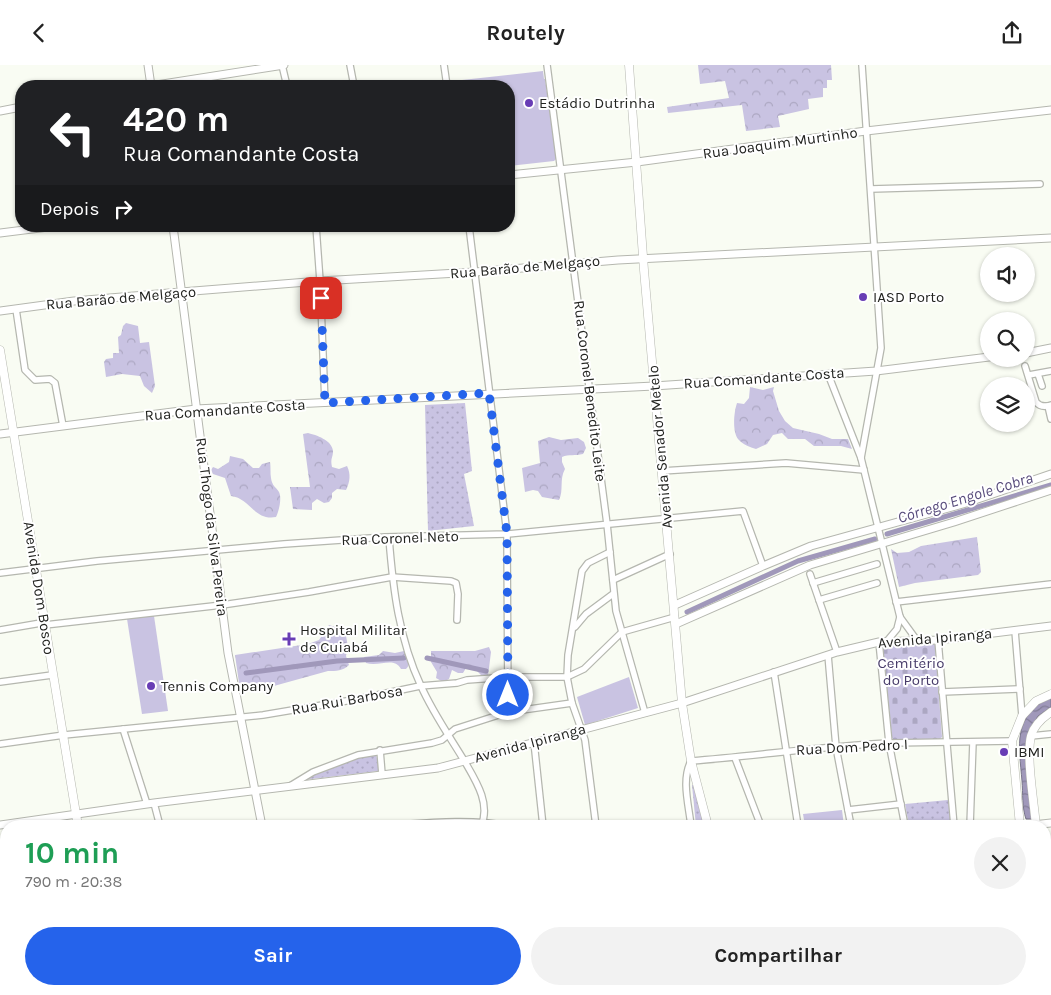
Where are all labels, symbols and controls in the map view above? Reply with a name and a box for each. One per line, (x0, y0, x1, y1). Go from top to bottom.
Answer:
icon: back (25, 19, 53, 47)
icon: share (998, 19, 1026, 47)
text: Routely (486, 20, 565, 46)
place label: Estádio Dutrinha (539, 94, 655, 112)
marker: Estádio Dutrinha (523, 97, 535, 109)
text: 420 m (123, 99, 229, 140)
icon: left (40, 100, 105, 165)
street label: Rua Joaquim Murtinho (701, 123, 859, 163)
text: Rua Comandante Costa (123, 141, 359, 167)
icon: right (109, 195, 137, 223)
text: Depois (40, 198, 99, 220)
map controls (980, 247, 1035, 432)
button: sound (980, 247, 1035, 302)
street label: Rua Barão de Melgaço (449, 251, 601, 283)
pin (300, 277, 342, 319)
street label: Rua Barão de Melgaço (45, 282, 197, 314)
icon: arrive (307, 284, 335, 312)
place label: IASD Porto (873, 288, 944, 306)
marker: IASD Porto (857, 291, 869, 303)
street label: Rua Coronel Benedito Leite (570, 299, 610, 483)
button: search (980, 312, 1035, 367)
street label: Rua Comandante Costa (683, 363, 845, 393)
street label: Avenida Senador Metelo (644, 364, 676, 530)
button: layers (980, 377, 1035, 432)
street label: Rua Comandante Costa (144, 395, 306, 425)
street label: Rua Thogo da Silva Pereira (192, 436, 232, 618)
water label: Córrego Engole Cobra (895, 468, 1035, 527)
street label: Avenida Dom Bosco (20, 520, 58, 656)
street label: Rua Coronel Neto (341, 527, 459, 549)
place label: Hospital Militar de Cuiabá (300, 621, 407, 656)
street label: Avenida Ipiranga (877, 624, 993, 652)
marker: Hospital Militar de Cuiabá (282, 632, 296, 646)
park label: Cemitério do Porto (878, 654, 944, 689)
position arrow (481, 668, 533, 720)
place label: Tennis Company (161, 677, 274, 695)
marker: Tennis Company (145, 680, 157, 692)
street label: Rua Rui Barbosa (290, 681, 404, 719)
street label: Avenida Ipiranga (472, 719, 588, 767)
street label: Rua Dom Pedro I (796, 735, 908, 759)
place label: IBMI (1014, 743, 1044, 761)
marker: IBMI (998, 746, 1010, 758)
text: 10 min (25, 835, 119, 871)
button: close (974, 837, 1026, 889)
text: 790 m · 20:38 (25, 872, 122, 891)
button: Sair (25, 927, 521, 985)
button: Compartilhar (531, 927, 1026, 985)

